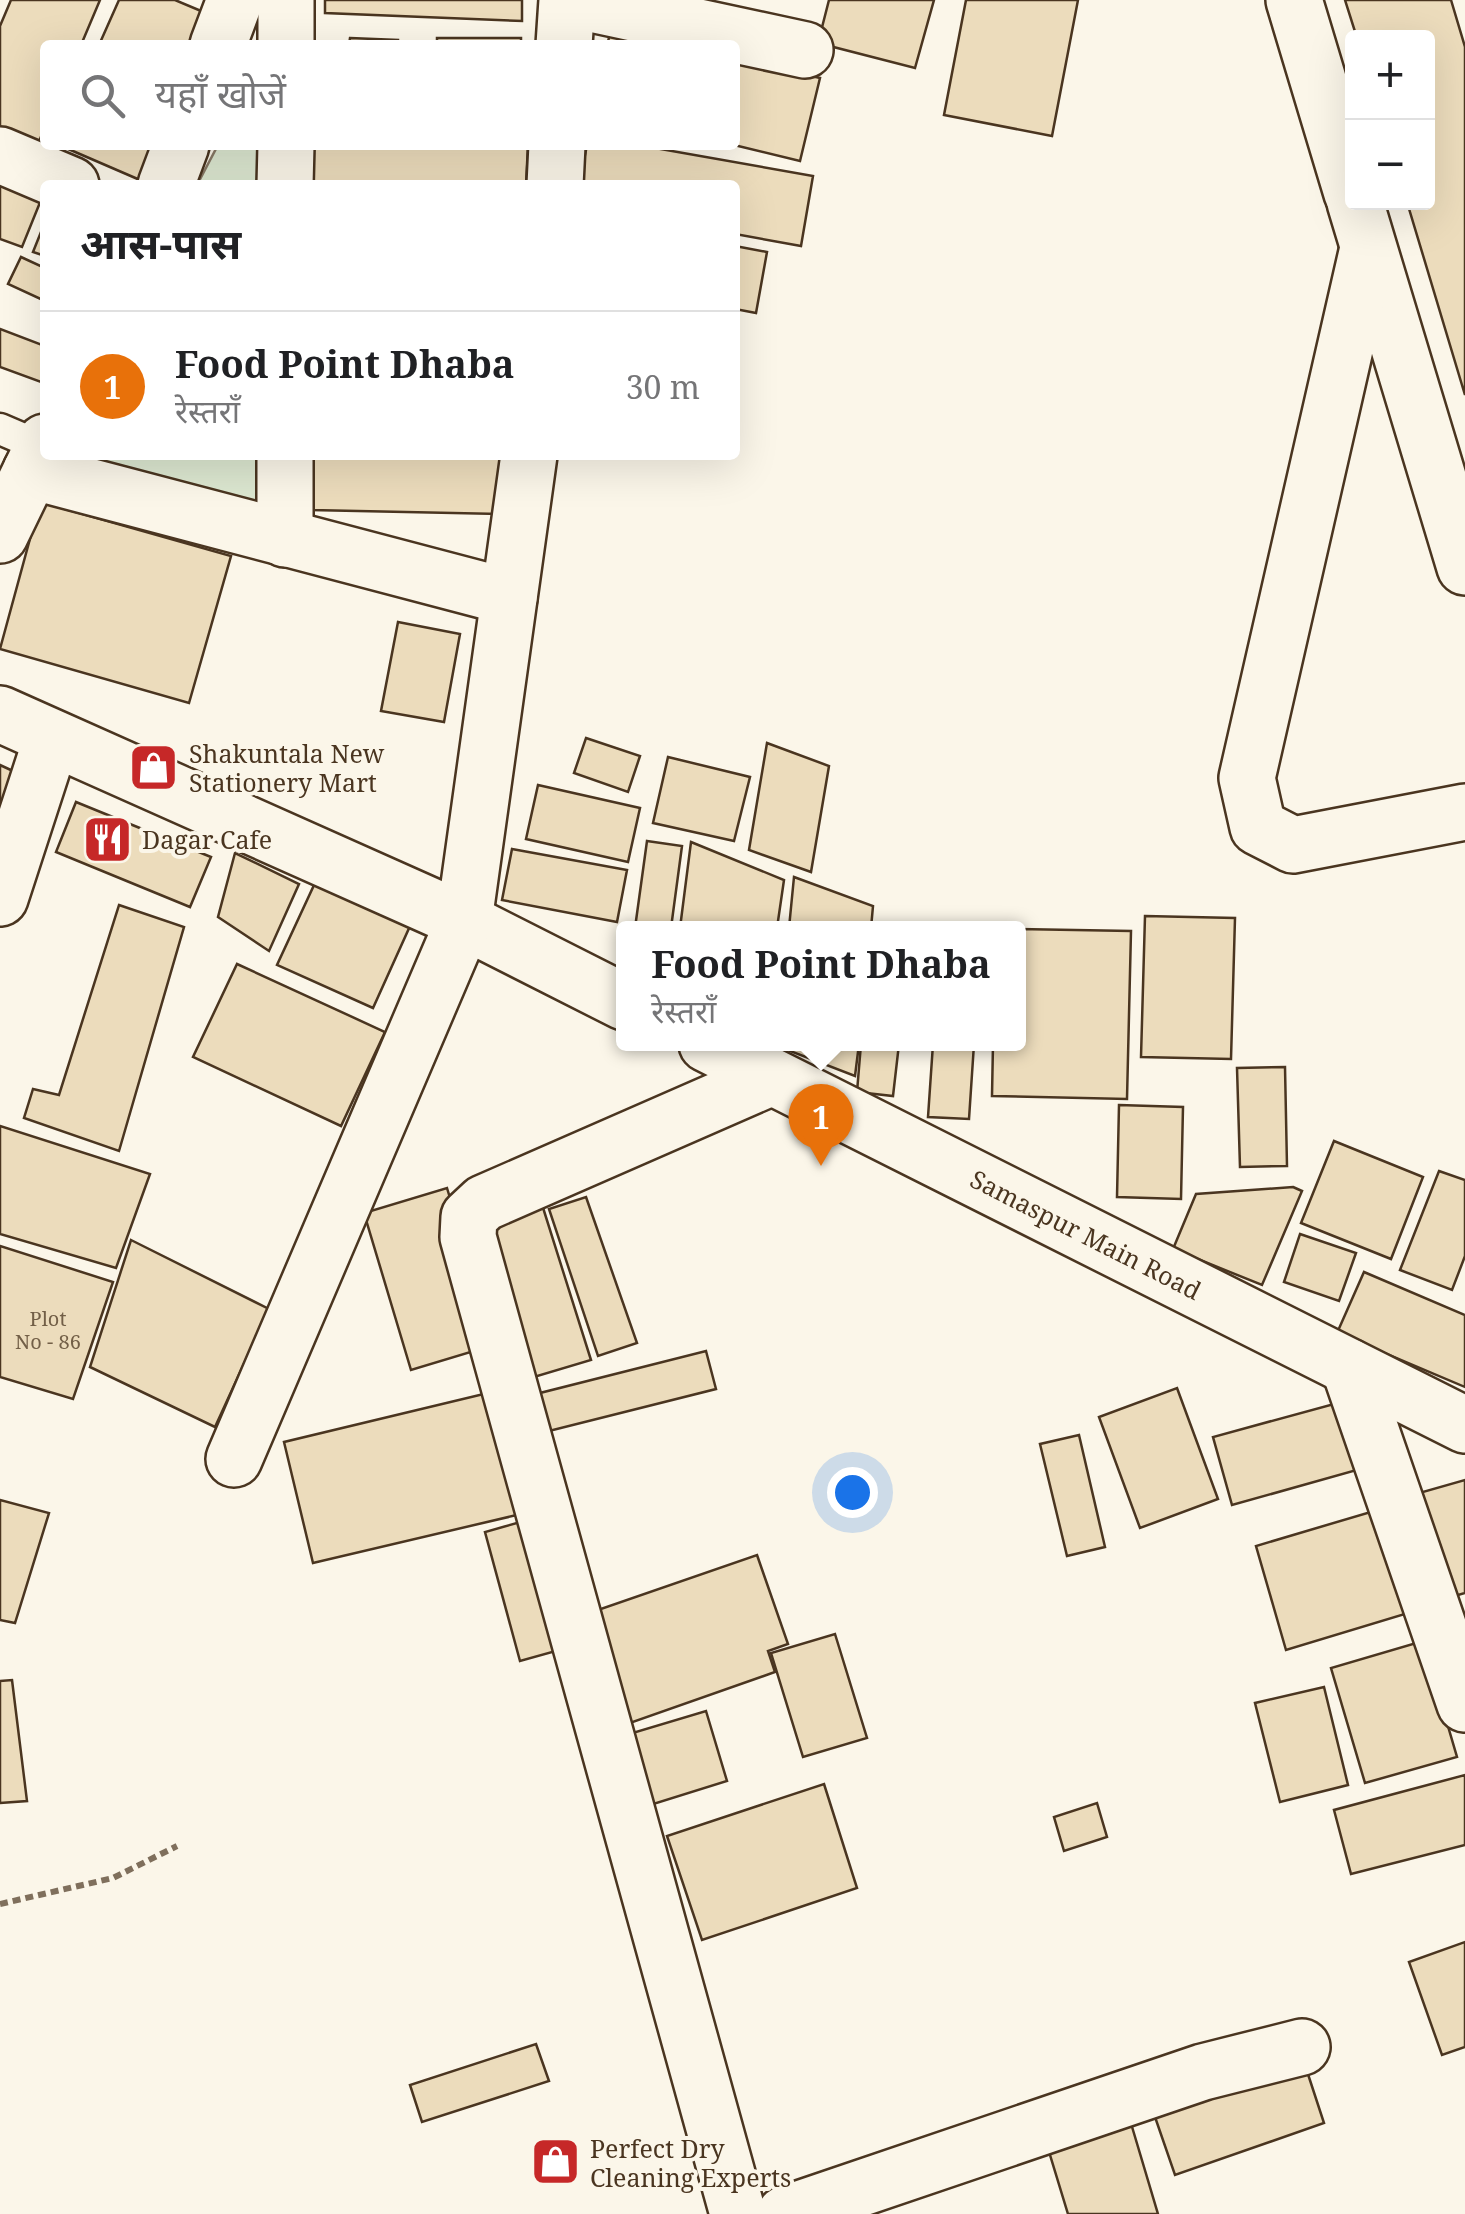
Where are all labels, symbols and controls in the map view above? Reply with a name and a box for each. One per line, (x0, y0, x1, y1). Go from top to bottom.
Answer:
map controls (1345, 30, 1435, 210)
button: + (1345, 30, 1435, 120)
search box (40, 40, 740, 150)
text: यहाँ खोजें (155, 67, 286, 119)
icon: search (75, 68, 130, 123)
button: − (1345, 120, 1435, 210)
text: आस-पास (80, 214, 241, 271)
text: Food Point Dhaba (175, 337, 515, 389)
text: 1 (103, 365, 122, 408)
text: 30 m (626, 365, 700, 408)
text: रेस्तराँ (175, 389, 240, 432)
place label: Shakuntala New Stationery Mart (189, 736, 385, 799)
shop icon: Shakuntala New Stationery Mart (128, 741, 180, 793)
restaurant icon: Dagar Cafe (81, 813, 133, 865)
place label: Dagar Cafe (142, 822, 272, 856)
popup (616, 921, 1026, 1051)
text: Food Point Dhaba (651, 937, 991, 989)
text: रेस्तराँ (651, 989, 716, 1032)
pin: 1 (788, 1084, 854, 1166)
street label: Samaspur Main Road (965, 1161, 1207, 1307)
house number: Plot No - 86 (15, 1305, 81, 1355)
your location (827, 1467, 878, 1518)
place label: Perfect Dry Cleaning Experts (590, 2131, 791, 2194)
shop icon: Perfect Dry Cleaning Experts (529, 2136, 581, 2188)

